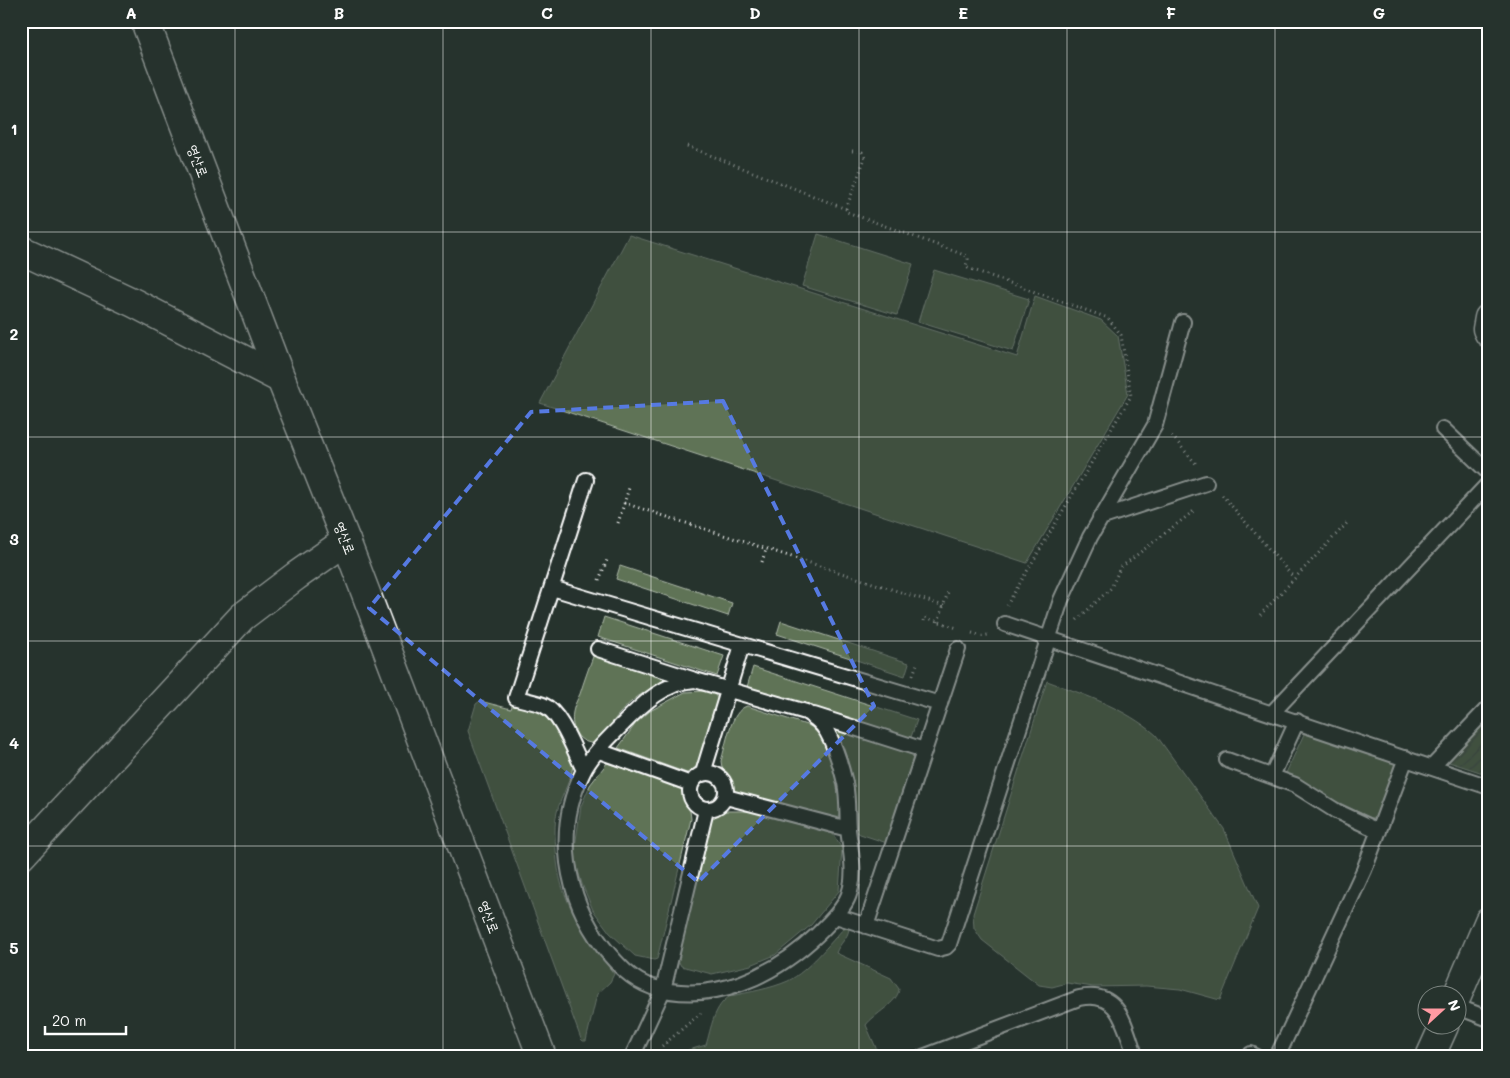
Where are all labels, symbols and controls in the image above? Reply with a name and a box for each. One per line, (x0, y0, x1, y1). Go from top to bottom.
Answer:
text: A (125, 2, 137, 23)
text: B (334, 2, 344, 23)
text: C (541, 2, 553, 23)
text: D (749, 2, 761, 23)
text: E (958, 2, 968, 23)
text: F (1166, 2, 1176, 23)
text: G (1373, 2, 1385, 23)
text: 1 (10, 118, 18, 139)
street label: 영산로 (184, 142, 213, 180)
text: 2 (10, 323, 19, 344)
street label: 영산로 (331, 519, 360, 557)
text: 3 (9, 528, 19, 549)
text: 4 (9, 732, 19, 753)
street label: 영산로 (475, 898, 504, 936)
text: 5 (9, 937, 19, 958)
north arrow (1418, 986, 1468, 1036)
text: N (1444, 997, 1465, 1014)
scale bar (45, 1003, 126, 1035)
text: 20 m (52, 1010, 86, 1030)

